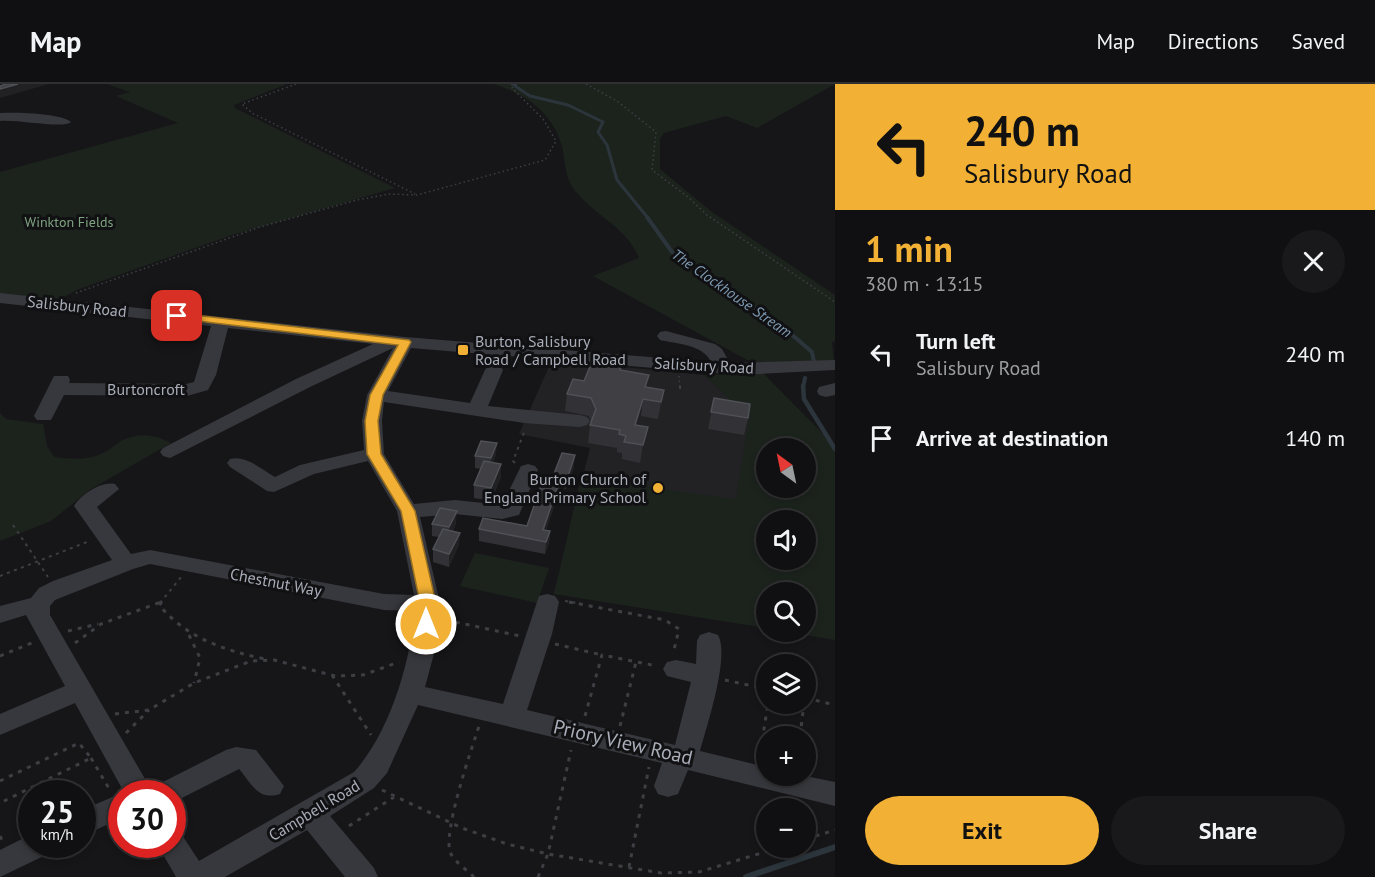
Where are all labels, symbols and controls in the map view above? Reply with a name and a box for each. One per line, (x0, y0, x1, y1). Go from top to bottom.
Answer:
text: Map (30, 23, 81, 60)
text: Map (1096, 28, 1135, 55)
text: Directions (1168, 28, 1259, 55)
text: Saved (1292, 28, 1345, 55)
text: 240 m (964, 103, 1080, 158)
icon: left (865, 108, 943, 186)
text: Salisbury Road (964, 156, 1133, 190)
park label: Winkton Fields (25, 213, 114, 231)
text: 1 min (865, 225, 953, 272)
button: close (1282, 230, 1345, 293)
water label: The Clockhouse Stream (668, 244, 796, 342)
text: 380 m · 13:15 (865, 271, 983, 297)
pin (151, 290, 202, 341)
street label: Salisbury Road (26, 291, 128, 321)
icon: arrive (160, 299, 193, 332)
text: Turn left (916, 327, 996, 355)
place label: Burton, Salisbury Road / Campbell Road (475, 331, 626, 369)
icon: left (865, 338, 898, 371)
text: 240 m (1285, 340, 1345, 368)
marker: Burton, Salisbury Road / Campbell Road (456, 343, 470, 357)
street label: Salisbury Road (654, 352, 754, 378)
text: Salisbury Road (916, 355, 1041, 381)
street label: Burtoncroft (107, 379, 185, 399)
icon: arrive (865, 422, 898, 455)
text: Arrive at destination (916, 424, 1108, 452)
text: 140 m (1285, 424, 1345, 452)
north arrow (756, 438, 816, 498)
map controls (756, 438, 816, 858)
place label: Burton Church of England Primary School (484, 469, 647, 507)
marker: Burton Church of England Primary School (651, 481, 665, 495)
button: sound (756, 510, 816, 570)
street label: Chestnut Way (228, 563, 324, 601)
button: search (756, 582, 816, 642)
position arrow (394, 592, 458, 656)
button: layers (756, 654, 816, 714)
street label: Priory View Road (551, 713, 695, 771)
button: + (756, 726, 816, 786)
street label: Campbell Road (265, 775, 363, 845)
speed limit sign: 30 (108, 780, 186, 858)
text: 25 (40, 792, 74, 831)
button: Exit (865, 796, 1099, 865)
button: Share (1111, 796, 1345, 865)
button: − (756, 798, 816, 858)
text: km/h (41, 825, 73, 844)

